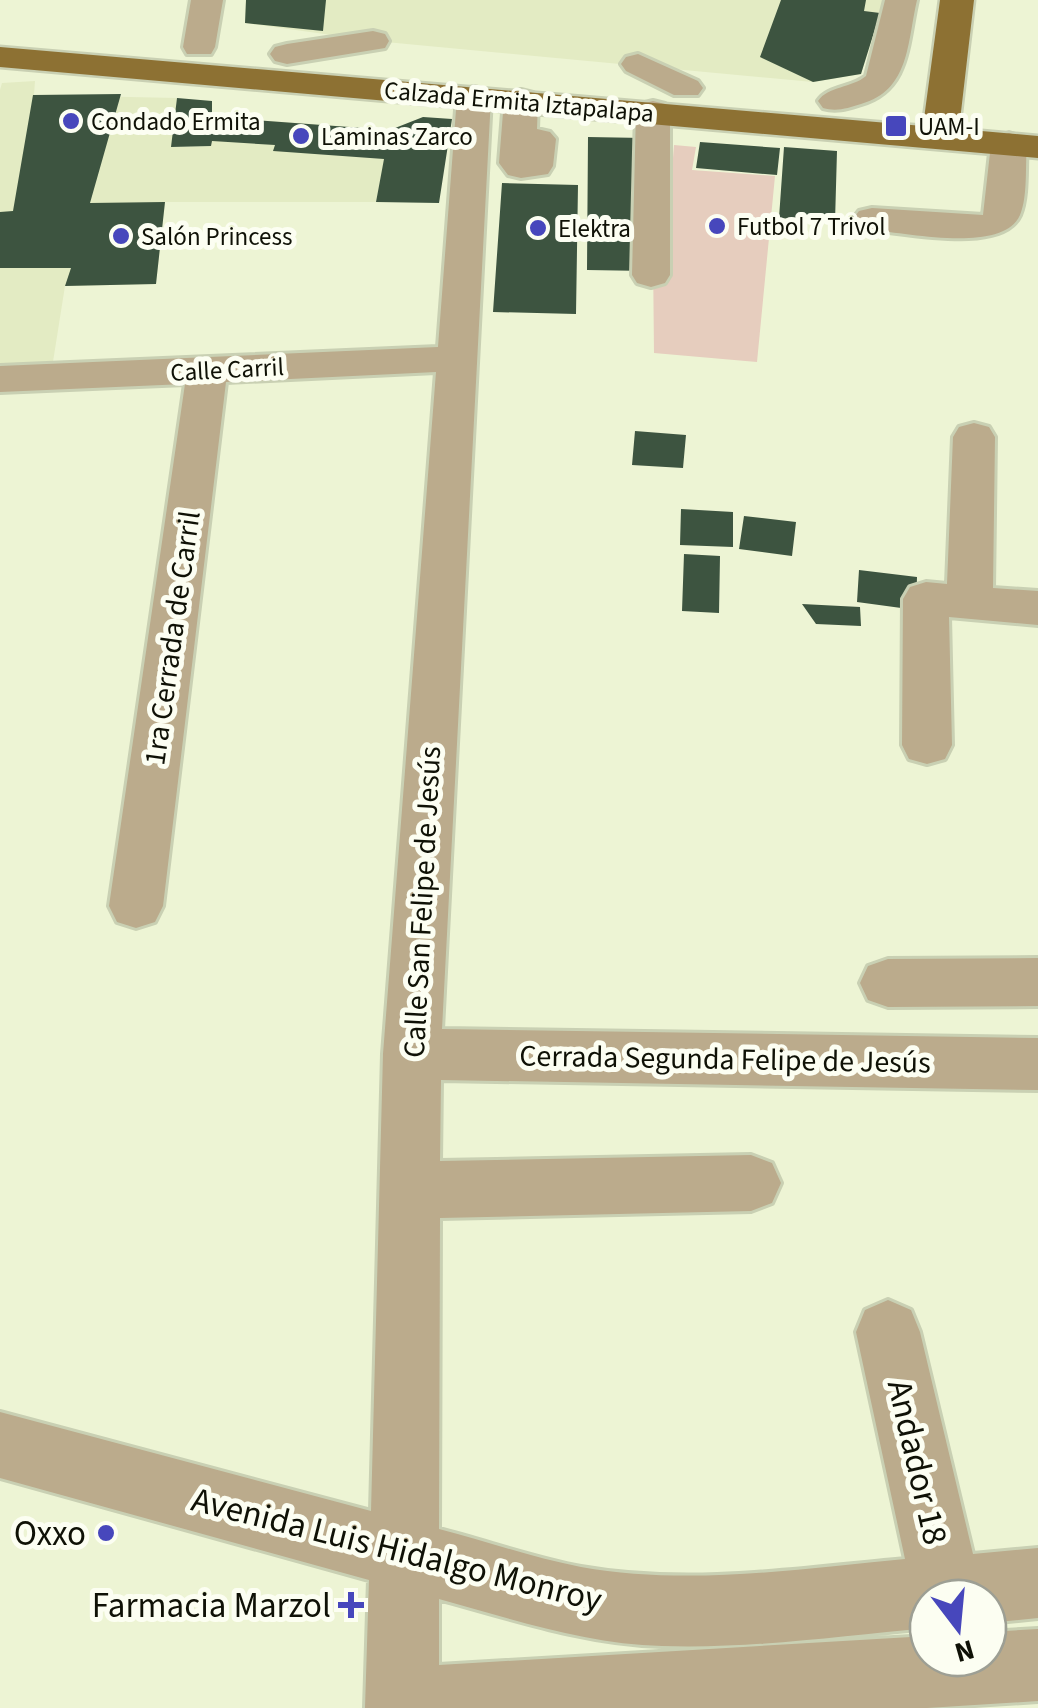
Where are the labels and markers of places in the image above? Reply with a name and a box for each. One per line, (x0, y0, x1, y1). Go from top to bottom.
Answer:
place label: Condado Ermita (91, 104, 261, 140)
place label: UAM-I (918, 109, 980, 145)
marker: Condado Ermita (60, 110, 82, 132)
marker: UAM-I (883, 113, 909, 139)
place label: Laminas Zarco (321, 119, 473, 155)
marker: Laminas Zarco (290, 125, 312, 147)
place label: Futbol 7 Trivol (737, 209, 886, 245)
place label: Elektra (558, 211, 631, 247)
marker: Futbol 7 Trivol (706, 215, 728, 237)
marker: Elektra (527, 217, 549, 239)
place label: Salón Princess (141, 219, 292, 255)
marker: Salón Princess (110, 225, 132, 247)
place label: Oxxo (14, 1509, 86, 1559)
marker: Oxxo (95, 1522, 117, 1544)
place label: Farmacia Marzol (92, 1581, 331, 1631)
marker: Farmacia Marzol (340, 1594, 362, 1616)

